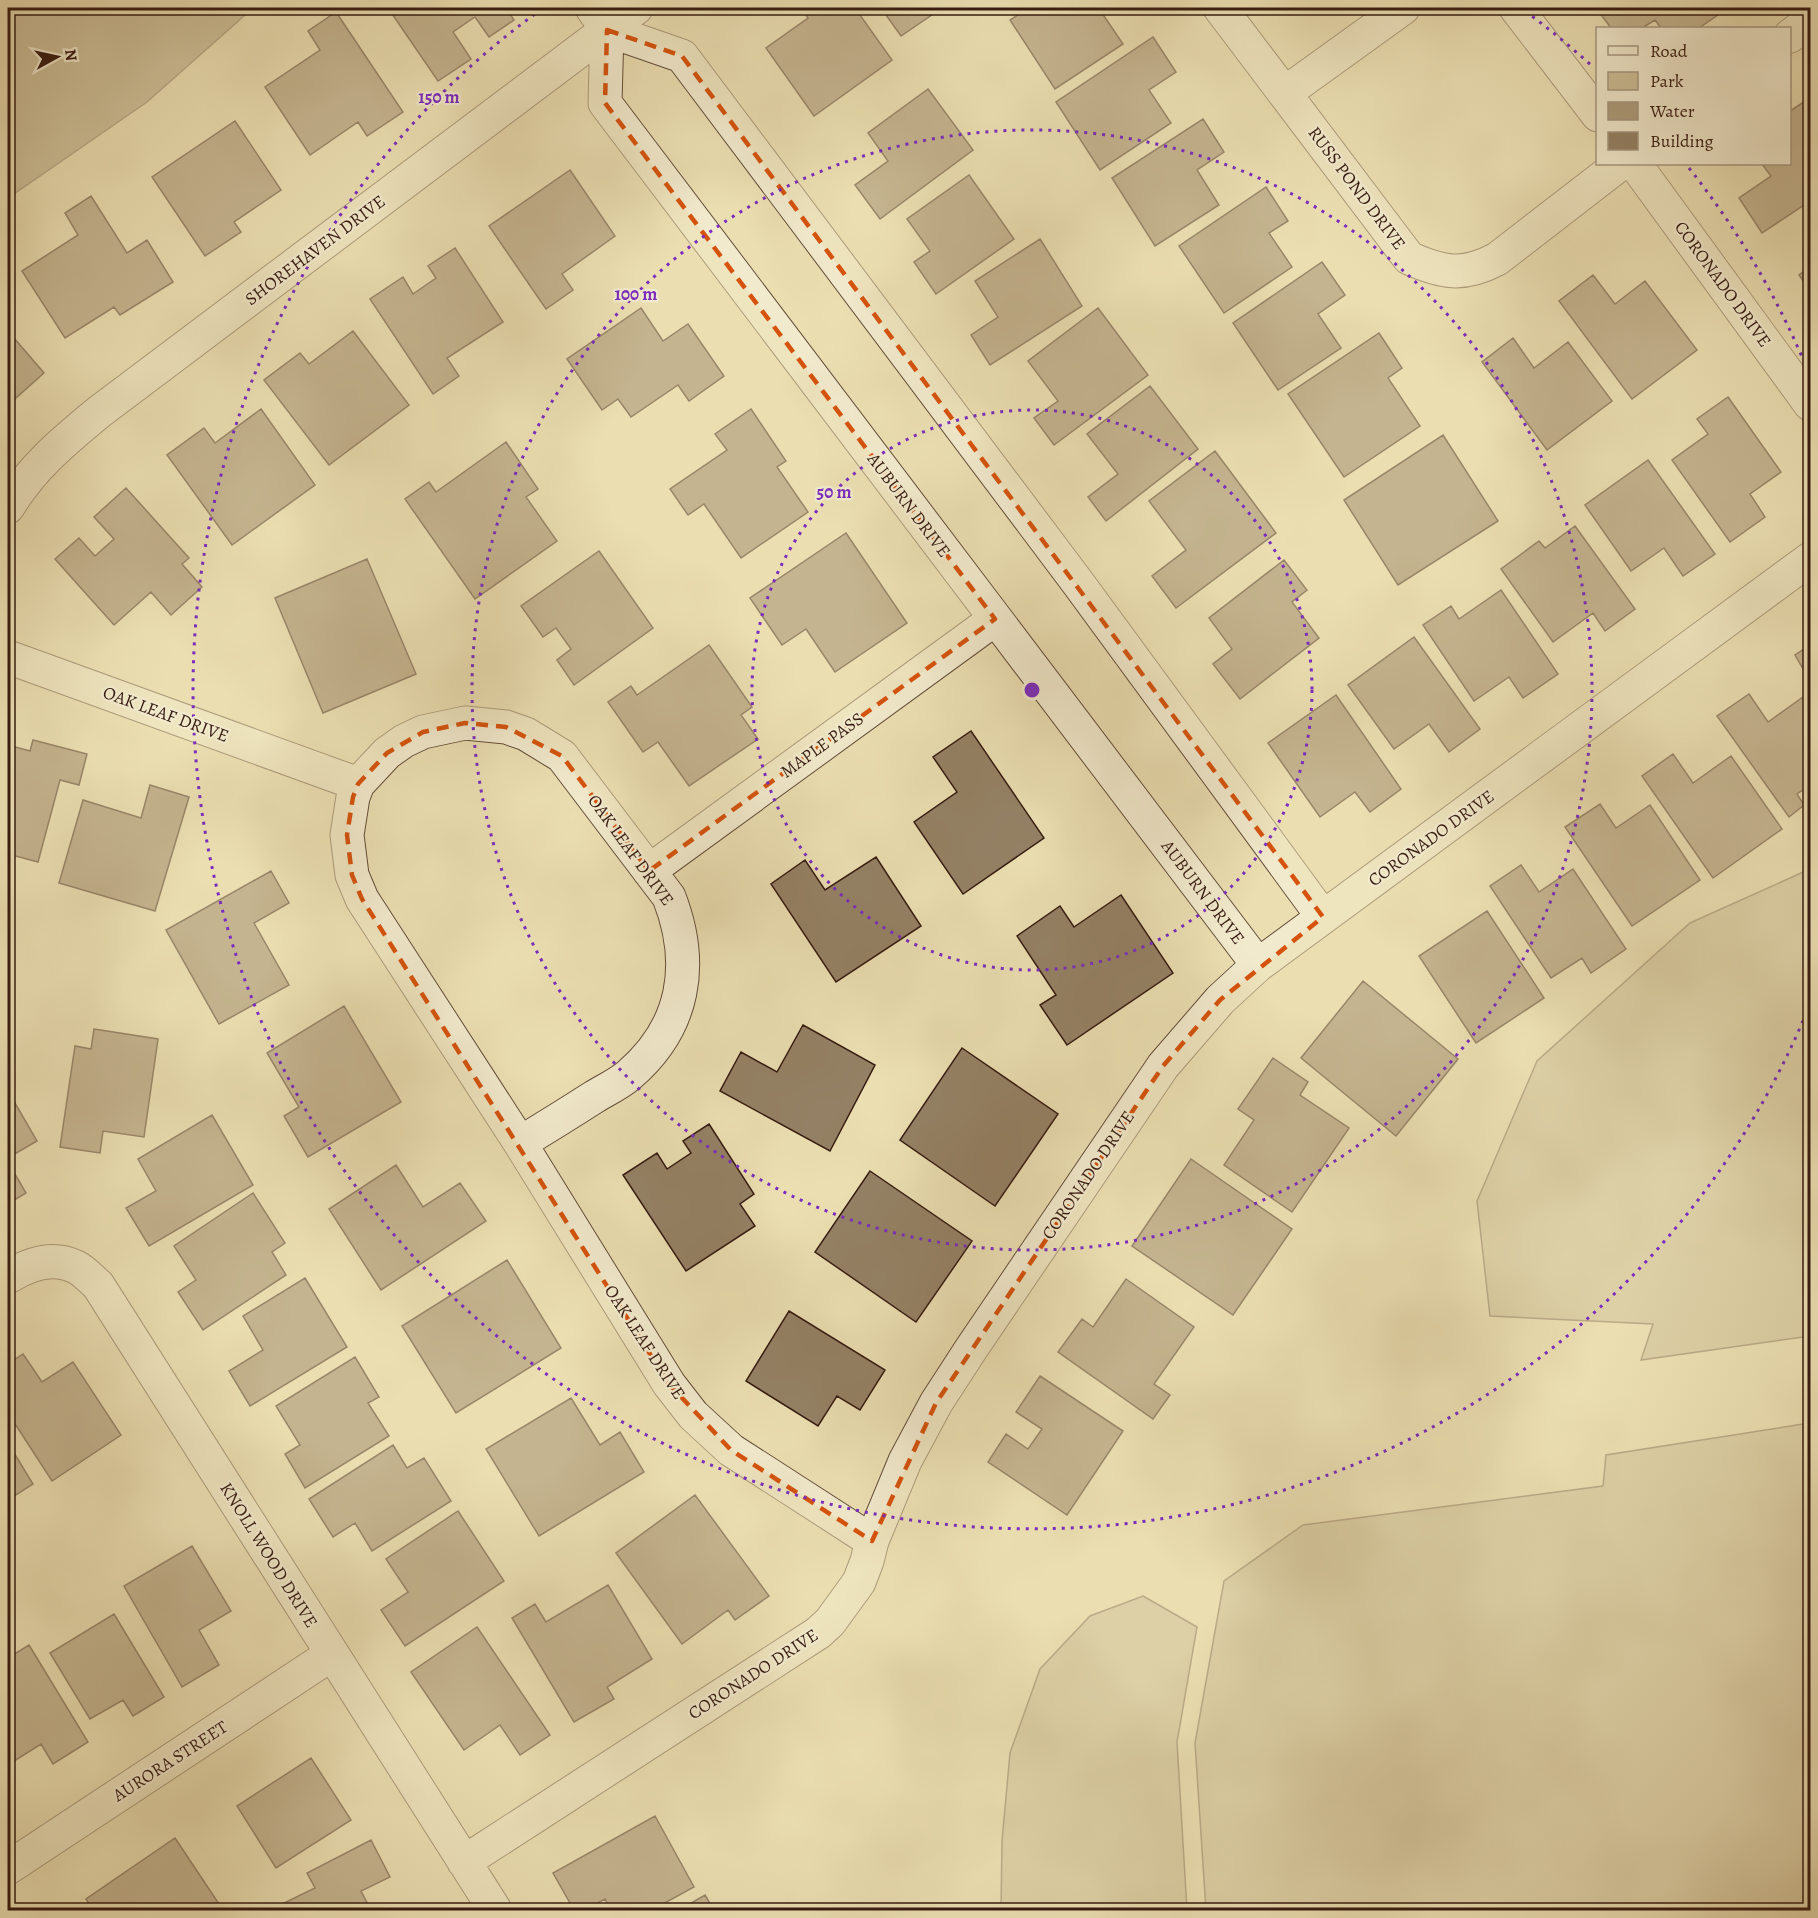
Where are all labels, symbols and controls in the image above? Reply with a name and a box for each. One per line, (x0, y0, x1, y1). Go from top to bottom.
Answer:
north arrow (27, 27, 87, 87)
legend (1596, 27, 1791, 165)
text: Road (1650, 39, 1688, 63)
text: N (59, 48, 83, 63)
text: Park (1650, 69, 1684, 93)
text: 150 m (418, 85, 460, 109)
text: Water (1649, 99, 1695, 123)
street label: RUSS POND DRIVE (1303, 121, 1411, 255)
text: Building (1650, 129, 1714, 153)
street label: SHOREHAVEN DRIVE (240, 189, 390, 311)
street label: CORONADO DRIVE (1669, 216, 1777, 352)
text: 100 m (615, 282, 657, 306)
street label: AUBURN DRIVE (861, 447, 956, 562)
text: 50 m (817, 480, 851, 504)
street label: OAK LEAF DRIVE (100, 680, 232, 748)
centre of rings (1022, 680, 1042, 700)
street label: MAPLE PASS (775, 707, 869, 783)
street label: CORONADO DRIVE (1363, 784, 1499, 892)
street label: OAK LEAF DRIVE (582, 790, 680, 910)
street label: AUBURN DRIVE (1155, 834, 1250, 949)
street label: CORONADO DRIVE (1036, 1106, 1140, 1244)
street label: OAK LEAF DRIVE (599, 1280, 691, 1404)
street label: KNOLL WOOD DRIVE (214, 1478, 324, 1632)
street label: CORONADO DRIVE (683, 1623, 823, 1725)
street label: AURORA STREET (107, 1715, 232, 1808)

